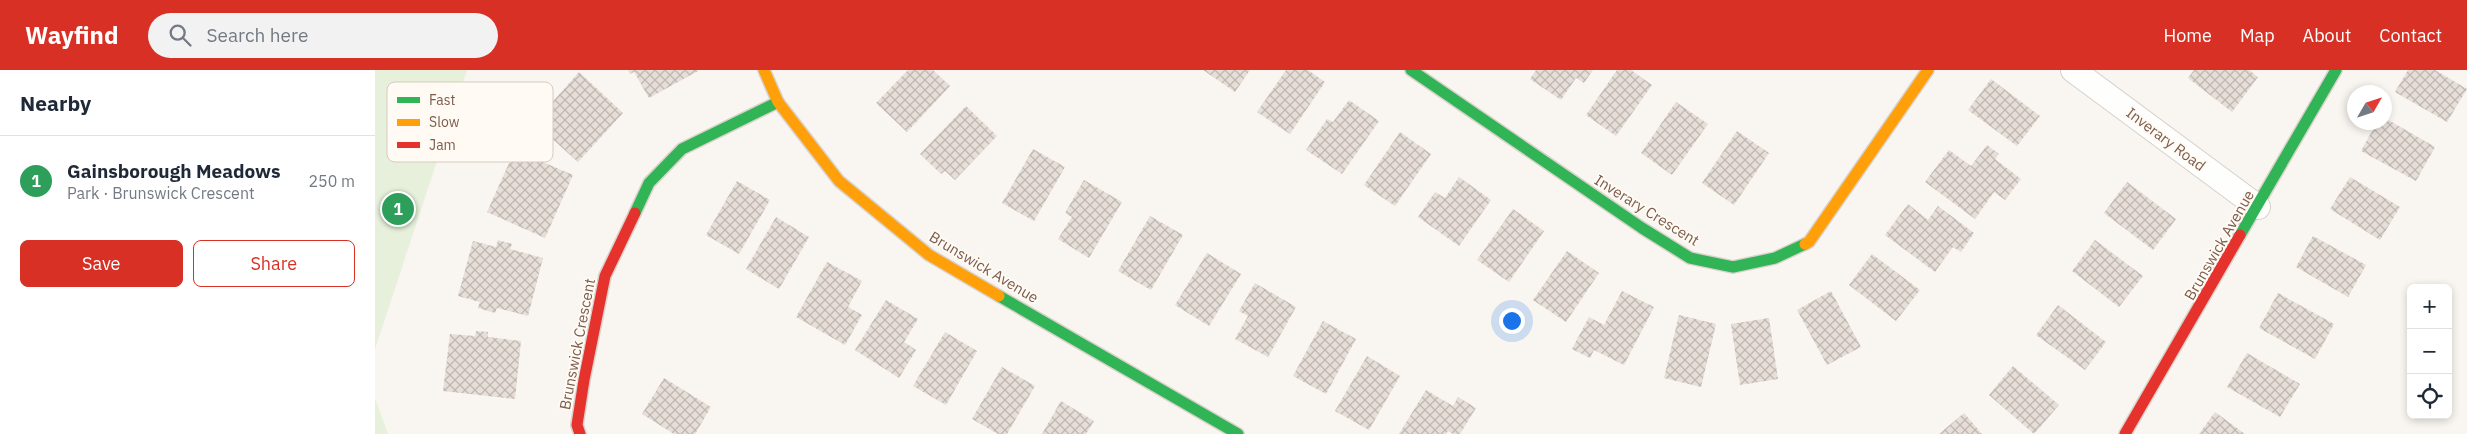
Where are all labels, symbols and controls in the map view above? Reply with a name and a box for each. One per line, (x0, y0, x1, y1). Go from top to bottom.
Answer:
search box (148, 13, 498, 58)
text: Wayfind (25, 19, 118, 51)
icon: search (166, 21, 194, 49)
text: Search here (206, 23, 308, 47)
text: Home (2164, 24, 2212, 47)
text: Map (2240, 24, 2275, 47)
text: About (2303, 24, 2351, 47)
text: Contact (2379, 24, 2442, 47)
legend (387, 82, 553, 162)
north arrow (2347, 85, 2392, 130)
text: Nearby (20, 89, 91, 117)
text: Fast (429, 91, 455, 109)
street label: Inverary Road (2123, 103, 2209, 175)
text: Slow (429, 113, 460, 131)
text: Jam (429, 136, 456, 154)
text: Gainsborough Meadows (67, 159, 281, 183)
street label: Inverary Crescent (1591, 170, 1703, 250)
text: 1 (31, 171, 41, 191)
text: 250 m (308, 171, 355, 191)
text: Park · Brunswick Crescent (67, 183, 255, 203)
street label: Brunswick Avenue (2180, 187, 2258, 303)
pin: 1 (382, 190, 414, 228)
street label: Brunswick Avenue (926, 227, 1042, 307)
button: Save (20, 240, 183, 287)
button: Share (193, 240, 355, 287)
street label: Brunswick Crescent (555, 277, 599, 411)
map controls (2407, 284, 2452, 419)
button: + (2407, 284, 2452, 329)
your location (1499, 308, 1525, 334)
button: − (2407, 329, 2452, 374)
button: locate (2407, 374, 2452, 419)

